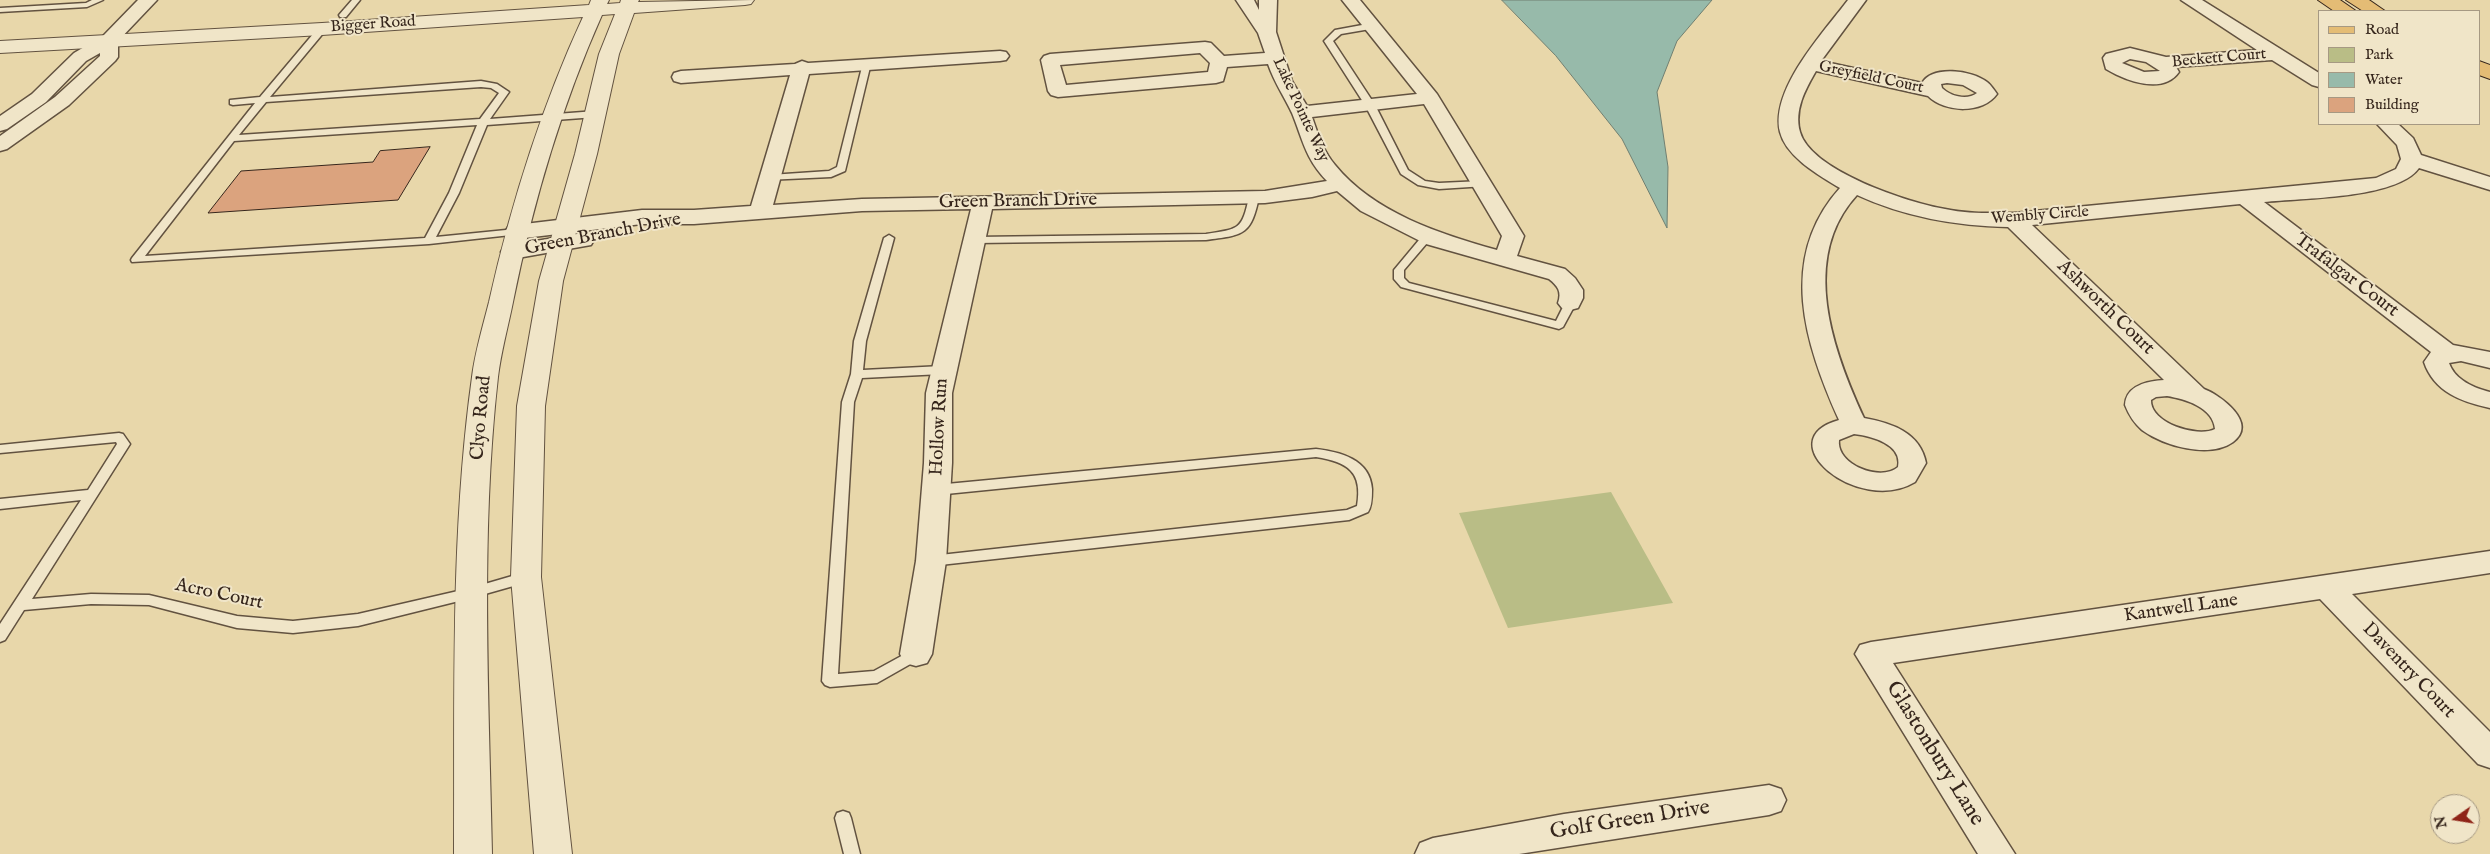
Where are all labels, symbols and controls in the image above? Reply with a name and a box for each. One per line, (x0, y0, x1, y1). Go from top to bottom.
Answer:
legend (2318, 10, 2480, 125)
street label: Bigger Road (330, 12, 416, 38)
text: Road (2365, 20, 2399, 39)
street label: Beckett Court (2171, 45, 2267, 73)
text: Park (2365, 45, 2394, 64)
street label: Lake Pointe Way (1267, 55, 1333, 165)
street label: Greyfield Court (1817, 58, 1925, 98)
text: Water (2365, 70, 2402, 89)
text: Building (2365, 95, 2419, 114)
street label: Green Branch Drive (939, 189, 1097, 215)
street label: Wembly Circle (1990, 203, 2090, 229)
street label: Green Branch Drive (523, 209, 683, 261)
street label: Trafalgar Court (2289, 229, 2403, 323)
street label: Ashworth Court (2052, 256, 2158, 360)
street label: Clyo Road (467, 375, 497, 461)
street label: Hollow Run (926, 378, 954, 476)
street label: Acro Court (173, 575, 265, 615)
street label: Kantwell Lane (2123, 590, 2239, 628)
street label: Daventry Court (2357, 618, 2459, 724)
street label: Glastonbury Lane (1879, 677, 1989, 831)
north arrow (2430, 794, 2480, 844)
street label: Golf Green Drive (1548, 795, 1712, 847)
text: N (2431, 814, 2451, 830)

